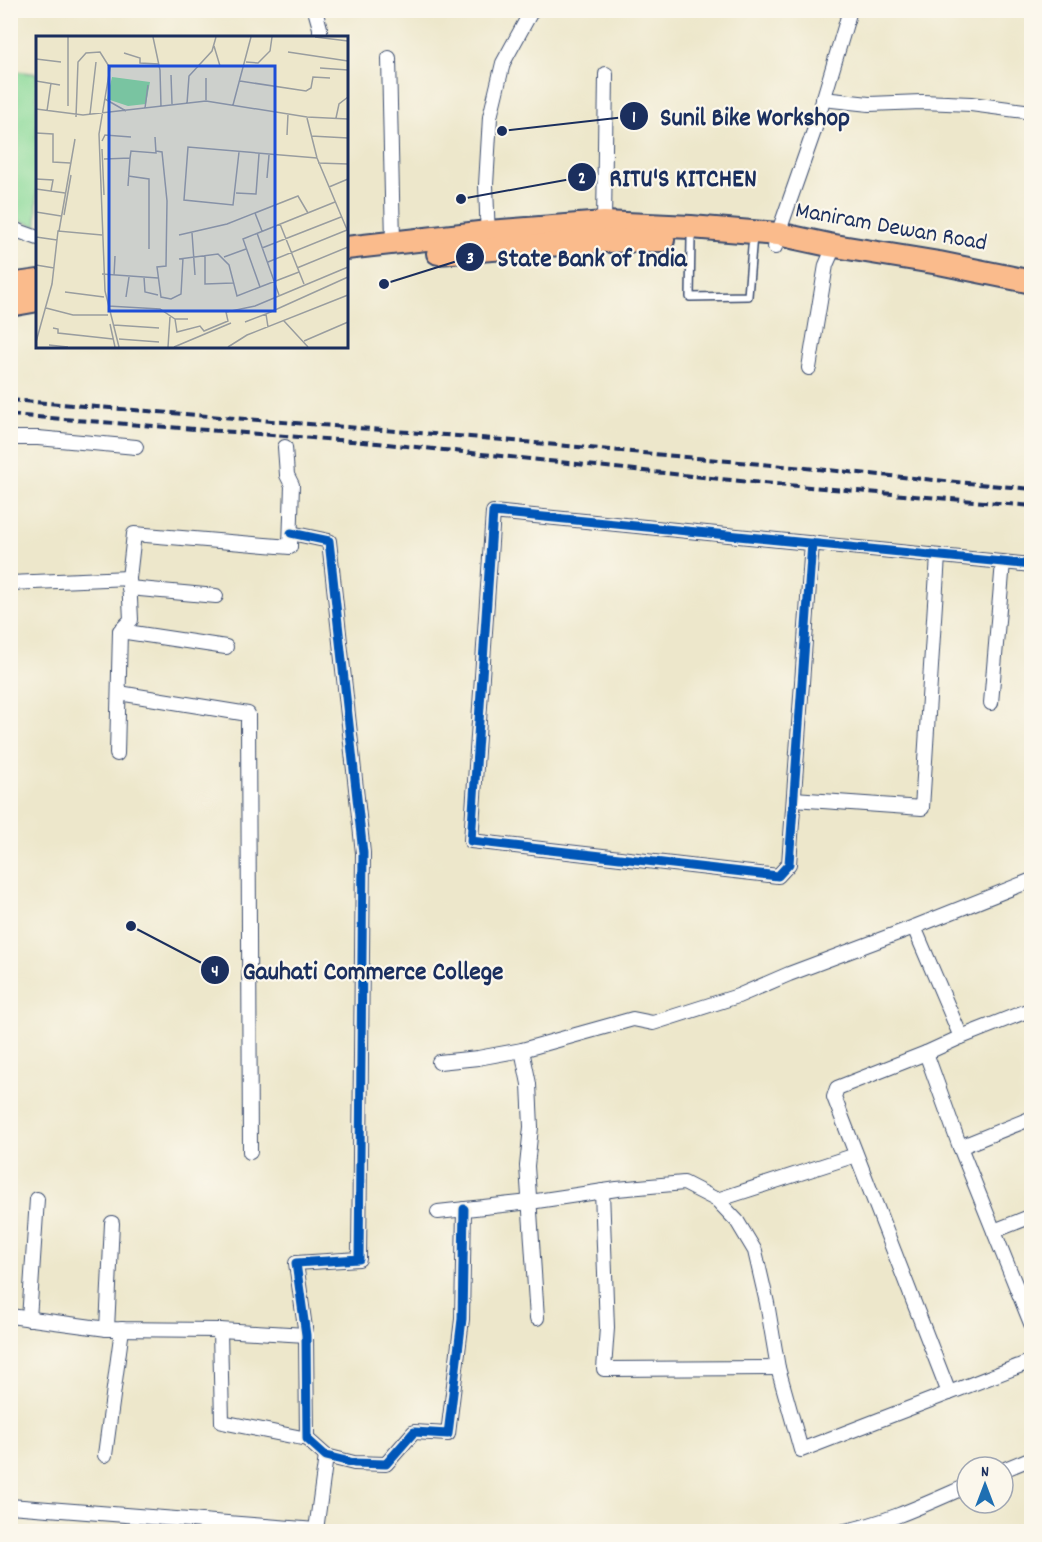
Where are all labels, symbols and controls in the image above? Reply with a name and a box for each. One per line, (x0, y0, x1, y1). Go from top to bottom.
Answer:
inset map (36, 36, 348, 348)
callout: Sunil Bike Workshop (619, 94, 862, 138)
text: Sunil Bike Workshop (660, 101, 850, 138)
text: 1 (632, 106, 636, 131)
callout: RITU'S KITCHEN (567, 155, 769, 199)
text: RITU'S KITCHEN (609, 162, 757, 199)
text: 2 (578, 167, 586, 192)
street label: Maniram Dewan Road (792, 194, 990, 262)
callout: State Bank of India (455, 235, 699, 279)
text: State Bank of India (497, 242, 687, 279)
text: 3 (466, 247, 474, 272)
callout: Gauhati Commerce College (200, 948, 515, 992)
text: Gauhati Commerce College (242, 955, 504, 992)
text: 4 (211, 960, 219, 985)
north arrow (955, 1455, 1015, 1515)
text: N (981, 1461, 989, 1484)

